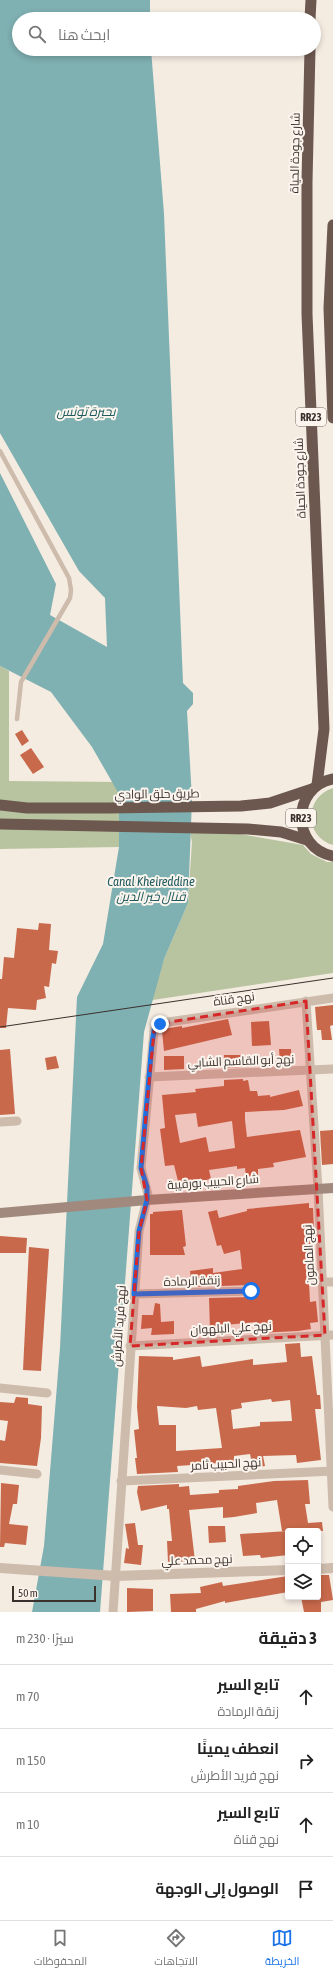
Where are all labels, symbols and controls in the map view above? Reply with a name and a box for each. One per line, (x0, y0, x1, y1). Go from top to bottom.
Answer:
search box (12, 12, 321, 56)
icon: search (26, 23, 48, 45)
text: ابحث هنا (58, 26, 110, 43)
street label: شارع جودة الحياة (287, 112, 304, 194)
water label: بحيرة تونس (56, 404, 117, 420)
road number: RR23 (296, 408, 326, 426)
street label: شارع جودة الحياة (292, 437, 309, 519)
street label: طريق حلق الوادي (114, 786, 200, 805)
road number: RR23 (286, 809, 316, 827)
water label: Canal Kheireddine قنال خير الدين (107, 874, 195, 905)
street label: نهج قناة (212, 989, 256, 1010)
route end (151, 1015, 169, 1033)
street label: نهج أبو القاسم الشابي (187, 1051, 295, 1073)
street label: شارع الحبيب بورقيبة (167, 1172, 259, 1193)
street label: نهج المامون (300, 1224, 319, 1286)
street label: زنقة الرمادة (163, 1273, 221, 1289)
route start (242, 1282, 260, 1300)
street label: نهج فريد الأطرش (109, 1285, 130, 1367)
street label: نهج علي البلهوان (190, 1319, 272, 1340)
street label: نهج الحبيب ثامر (189, 1455, 262, 1474)
map controls (285, 1528, 321, 1600)
button: locate (285, 1528, 321, 1564)
street label: نهج محمد علي (161, 1552, 233, 1571)
button: layers (285, 1564, 321, 1600)
scale bar (12, 1584, 96, 1603)
text: 50 m (18, 1587, 38, 1599)
text: 3 دقيقة (259, 1628, 317, 1648)
text: سيرًا · 230 m (16, 1631, 74, 1646)
text: تابع السير (217, 1676, 279, 1693)
icon: ahead (295, 1686, 317, 1708)
text: 70 m (16, 1689, 39, 1704)
text: زنقة الرمادة (217, 1704, 279, 1719)
text: انعطف يمينًا (197, 1740, 279, 1757)
icon: right (295, 1750, 317, 1772)
text: 150 m (16, 1753, 46, 1768)
text: نهج فريد الأطرش (191, 1768, 279, 1783)
text: تابع السير (217, 1804, 279, 1821)
icon: ahead (295, 1814, 317, 1836)
text: 10 m (16, 1817, 39, 1832)
text: نهج قناة (234, 1832, 279, 1847)
icon: arrive (295, 1878, 317, 1900)
text: الوصول إلى الوجهة (155, 1880, 279, 1897)
tab: المحفوظات (34, 1927, 87, 1971)
tab: الاتجاهات (154, 1927, 198, 1971)
tab: الخريطة (265, 1927, 299, 1971)

